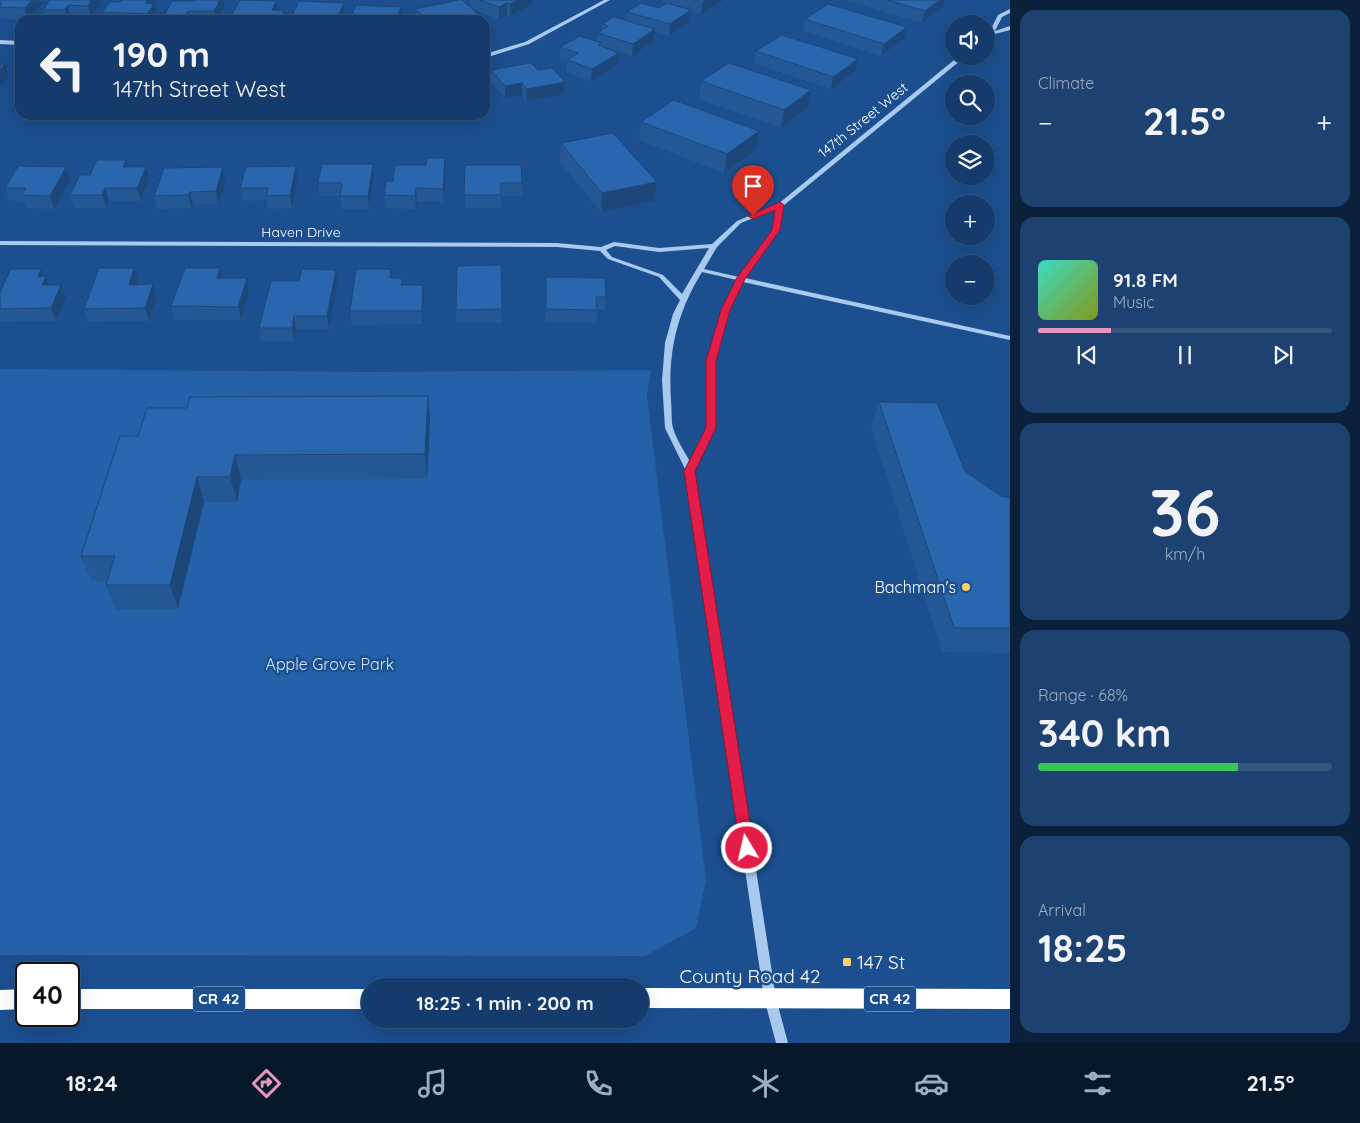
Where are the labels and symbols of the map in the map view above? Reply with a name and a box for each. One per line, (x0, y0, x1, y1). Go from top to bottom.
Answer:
street label: 147th Street West (814, 78, 912, 162)
pin (732, 165, 774, 216)
street label: Haven Drive (261, 223, 341, 241)
place label: Bachman's (874, 577, 956, 597)
marker: Bachman's (960, 581, 972, 593)
park label: Apple Grove Park (266, 654, 394, 674)
position arrow (720, 821, 772, 873)
place label: 147 St (857, 950, 905, 974)
marker: 147 St (841, 956, 853, 968)
speed limit sign: 40 (15, 962, 80, 1027)
street label: County Road 42 (680, 964, 820, 988)
road number: CR 42 (193, 986, 245, 1012)
road number: CR 42 (864, 986, 916, 1012)

